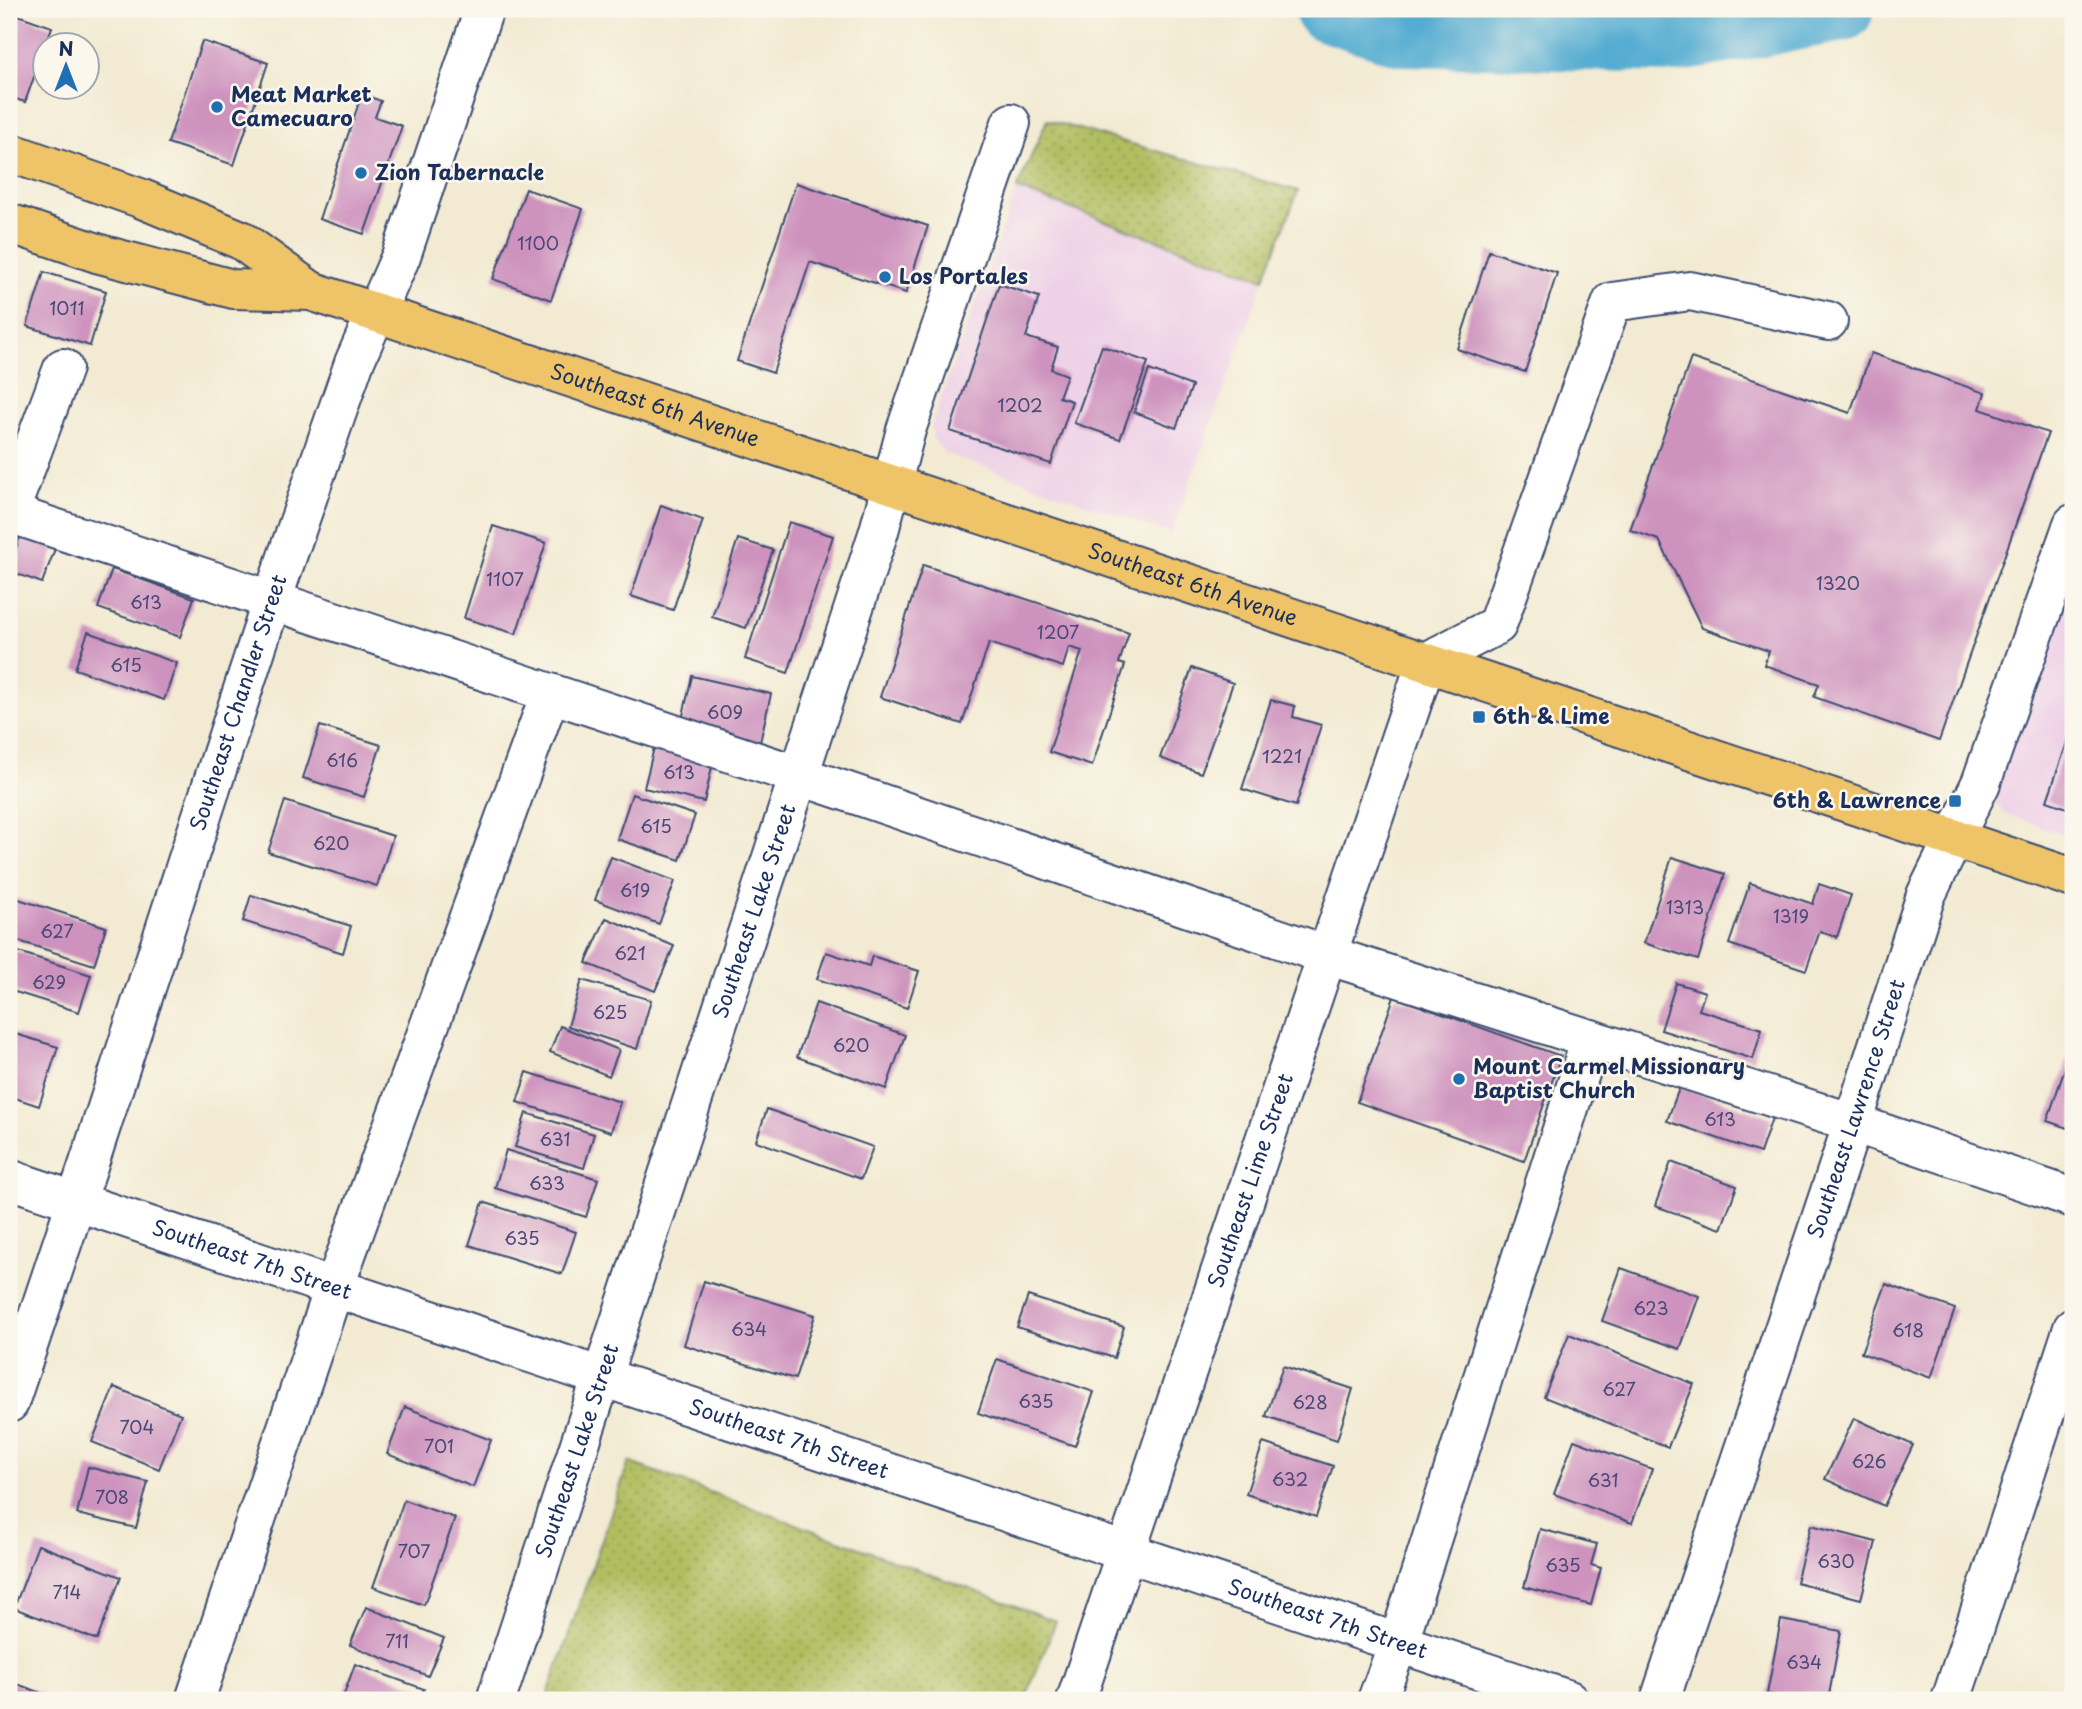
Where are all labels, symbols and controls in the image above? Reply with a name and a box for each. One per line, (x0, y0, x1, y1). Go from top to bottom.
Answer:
north arrow (32, 32, 102, 102)
text: N (58, 34, 74, 62)
place label: Meat Market Camecuaro (231, 77, 372, 133)
marker: Meat Market Camecuaro (209, 99, 225, 115)
place label: Zion Tabernacle (375, 155, 544, 187)
marker: Zion Tabernacle (353, 165, 369, 181)
house number: 1100 (517, 229, 559, 256)
place label: Los Portales (899, 259, 1028, 291)
marker: Los Portales (877, 269, 893, 285)
house number: 1011 (49, 294, 85, 321)
street label: Southeast 6th Avenue (546, 354, 764, 453)
house number: 1202 (997, 391, 1043, 418)
street label: Southeast 6th Avenue (1084, 533, 1302, 633)
house number: 1107 (486, 565, 524, 592)
house number: 1320 (1816, 569, 1860, 596)
street label: Southeast Chandler Street (180, 570, 294, 834)
house number: 613 (130, 588, 162, 615)
house number: 1207 (1037, 618, 1079, 645)
house number: 615 (110, 651, 142, 678)
house number: 609 (707, 698, 743, 725)
place label: 6th & Lime (1493, 699, 1610, 731)
marker: 6th & Lime (1471, 709, 1487, 725)
house number: 1221 (1262, 742, 1302, 769)
house number: 616 (326, 746, 358, 773)
house number: 613 (663, 758, 695, 785)
place label: 6th & Lawrence (1773, 783, 1941, 815)
marker: 6th & Lawrence (1947, 793, 1963, 809)
street label: Southeast Lake Street (702, 799, 803, 1022)
house number: 615 (640, 812, 672, 839)
house number: 620 (313, 829, 349, 856)
house number: 619 (620, 876, 650, 903)
house number: 1313 (1666, 893, 1704, 920)
house number: 1319 (1773, 902, 1809, 929)
house number: 627 (40, 917, 74, 944)
house number: 621 (614, 939, 646, 966)
house number: 629 (32, 968, 66, 995)
street label: Southeast Lawrence Street (1798, 975, 1912, 1242)
house number: 625 (593, 998, 627, 1025)
house number: 620 (833, 1031, 869, 1058)
place label: Mount Carmel Missionary Baptist Church (1473, 1049, 1745, 1105)
street label: Southeast Lime Street (1198, 1069, 1300, 1291)
marker: Mount Carmel Missionary Baptist Church (1451, 1071, 1467, 1087)
house number: 613 (1704, 1105, 1736, 1132)
house number: 631 (539, 1125, 571, 1152)
house number: 633 (529, 1169, 565, 1196)
street label: Southeast 7th Street (149, 1210, 356, 1306)
house number: 635 (504, 1224, 540, 1251)
house number: 623 (1633, 1294, 1669, 1321)
house number: 634 (731, 1315, 767, 1342)
house number: 618 (1892, 1316, 1924, 1343)
street label: Southeast Lake Street (526, 1339, 626, 1562)
house number: 627 (1602, 1375, 1636, 1402)
house number: 635 (1018, 1387, 1054, 1414)
house number: 628 (1292, 1388, 1328, 1415)
street label: Southeast 7th Street (685, 1389, 893, 1486)
house number: 704 (120, 1413, 154, 1440)
house number: 701 (424, 1432, 454, 1459)
house number: 626 (1851, 1447, 1887, 1474)
house number: 632 (1272, 1465, 1308, 1492)
house number: 631 (1587, 1466, 1619, 1493)
house number: 708 (95, 1483, 129, 1510)
house number: 707 (398, 1537, 430, 1564)
house number: 630 (1817, 1547, 1855, 1574)
house number: 635 (1545, 1551, 1581, 1578)
street label: Southeast 7th Street (1224, 1569, 1432, 1666)
house number: 714 (53, 1578, 81, 1605)
house number: 711 (385, 1627, 409, 1654)
house number: 634 (1786, 1648, 1822, 1675)

